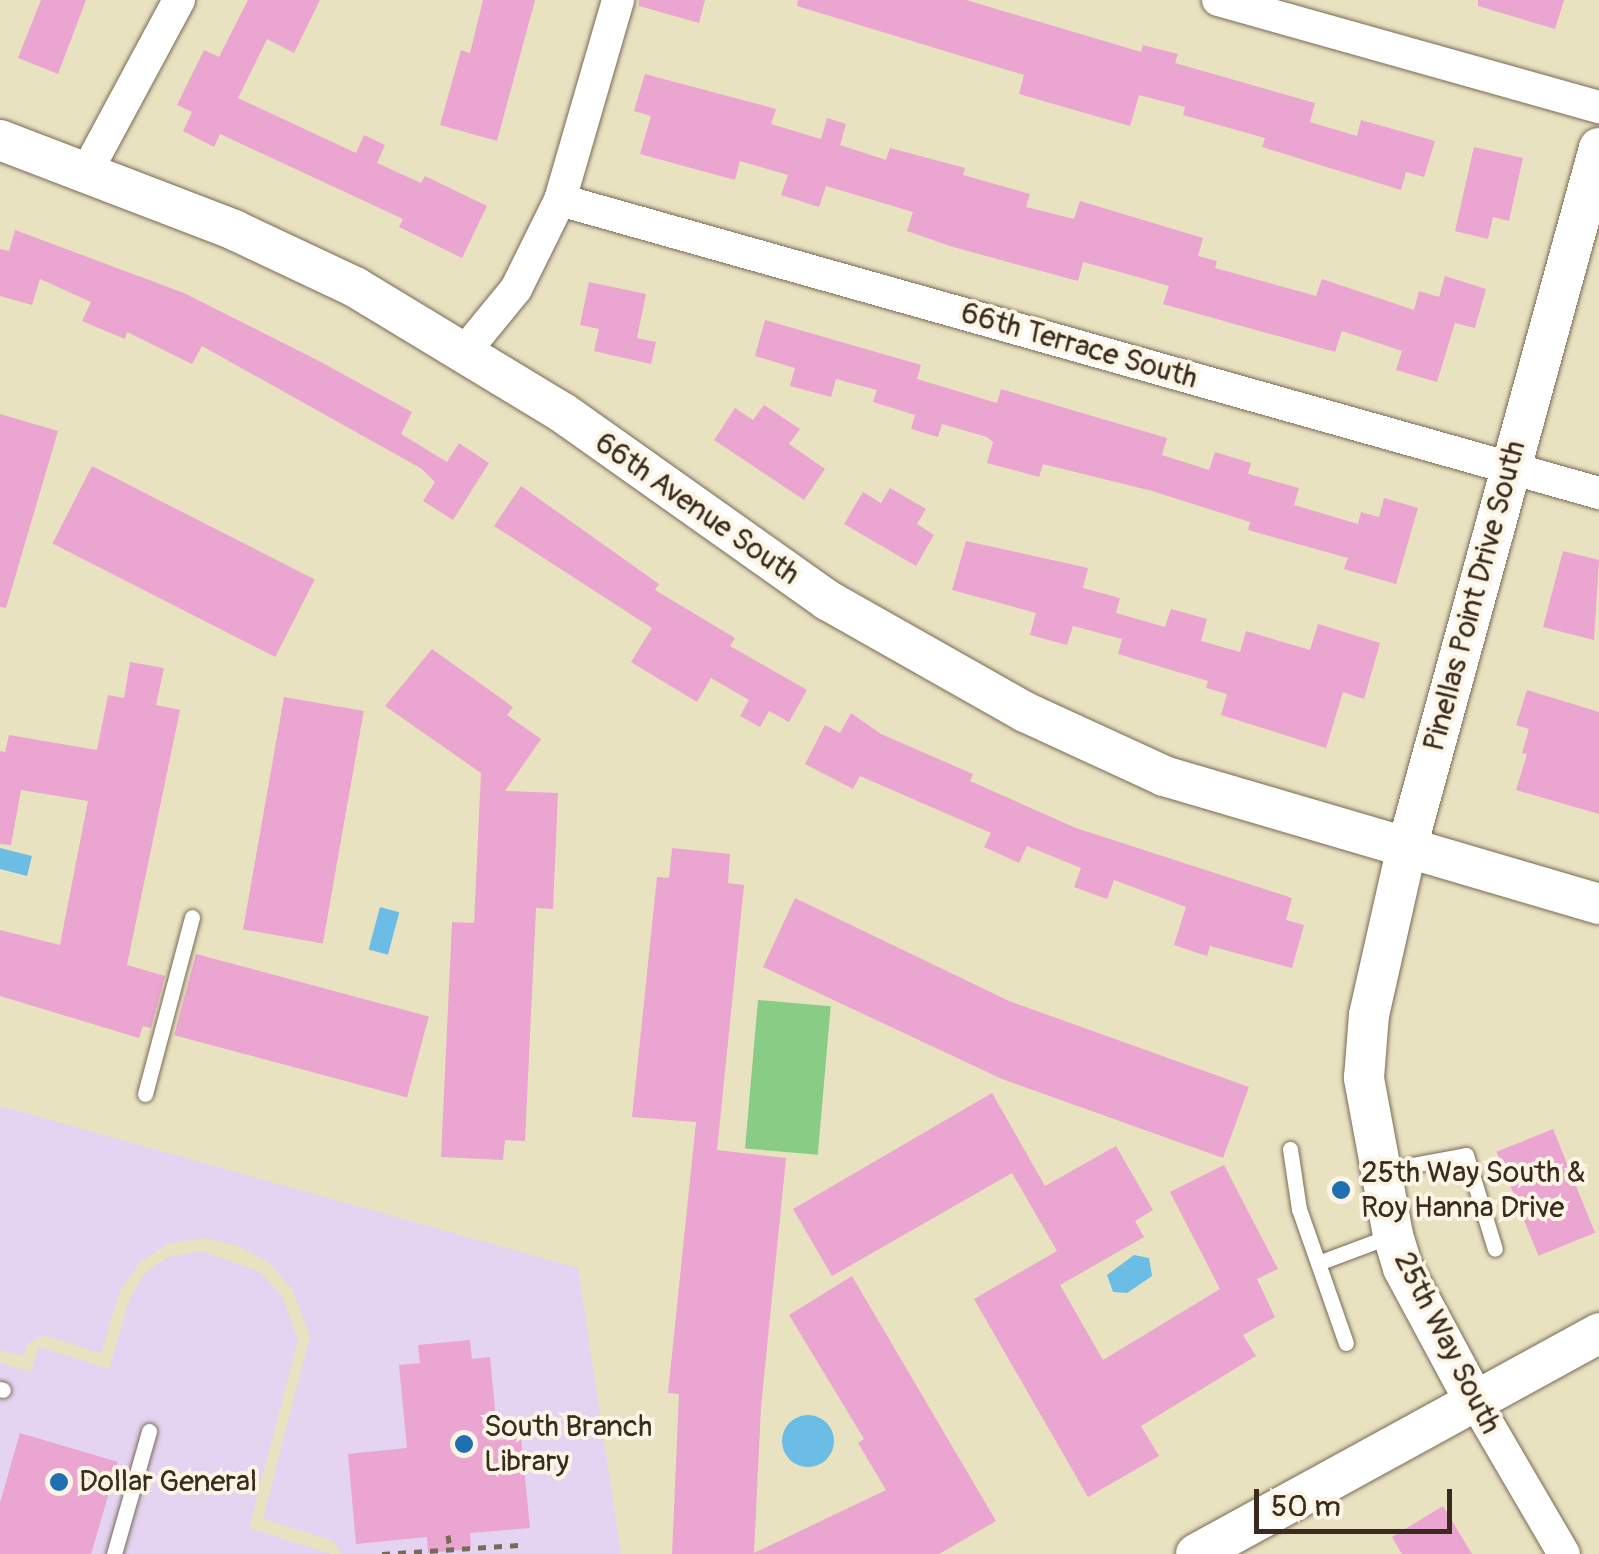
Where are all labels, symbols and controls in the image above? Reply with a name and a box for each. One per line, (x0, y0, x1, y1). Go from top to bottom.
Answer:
street label: 66th Terrace South (957, 295, 1201, 397)
street label: 66th Avenue South (588, 425, 806, 593)
street label: Pinellas Point Drive South (1416, 437, 1534, 755)
place label: 25th Way South & Roy Hanna Drive (1361, 1155, 1586, 1226)
marker: 25th Way South & Roy Hanna Drive (1330, 1179, 1352, 1201)
street label: 25th Way South (1386, 1246, 1508, 1440)
place label: South Branch Library (484, 1409, 652, 1480)
marker: South Branch Library (453, 1433, 475, 1455)
place label: Dollar General (79, 1464, 257, 1500)
scale bar (1259, 1469, 1456, 1531)
marker: Dollar General (48, 1471, 70, 1493)
text: 50 m (1271, 1488, 1341, 1525)

